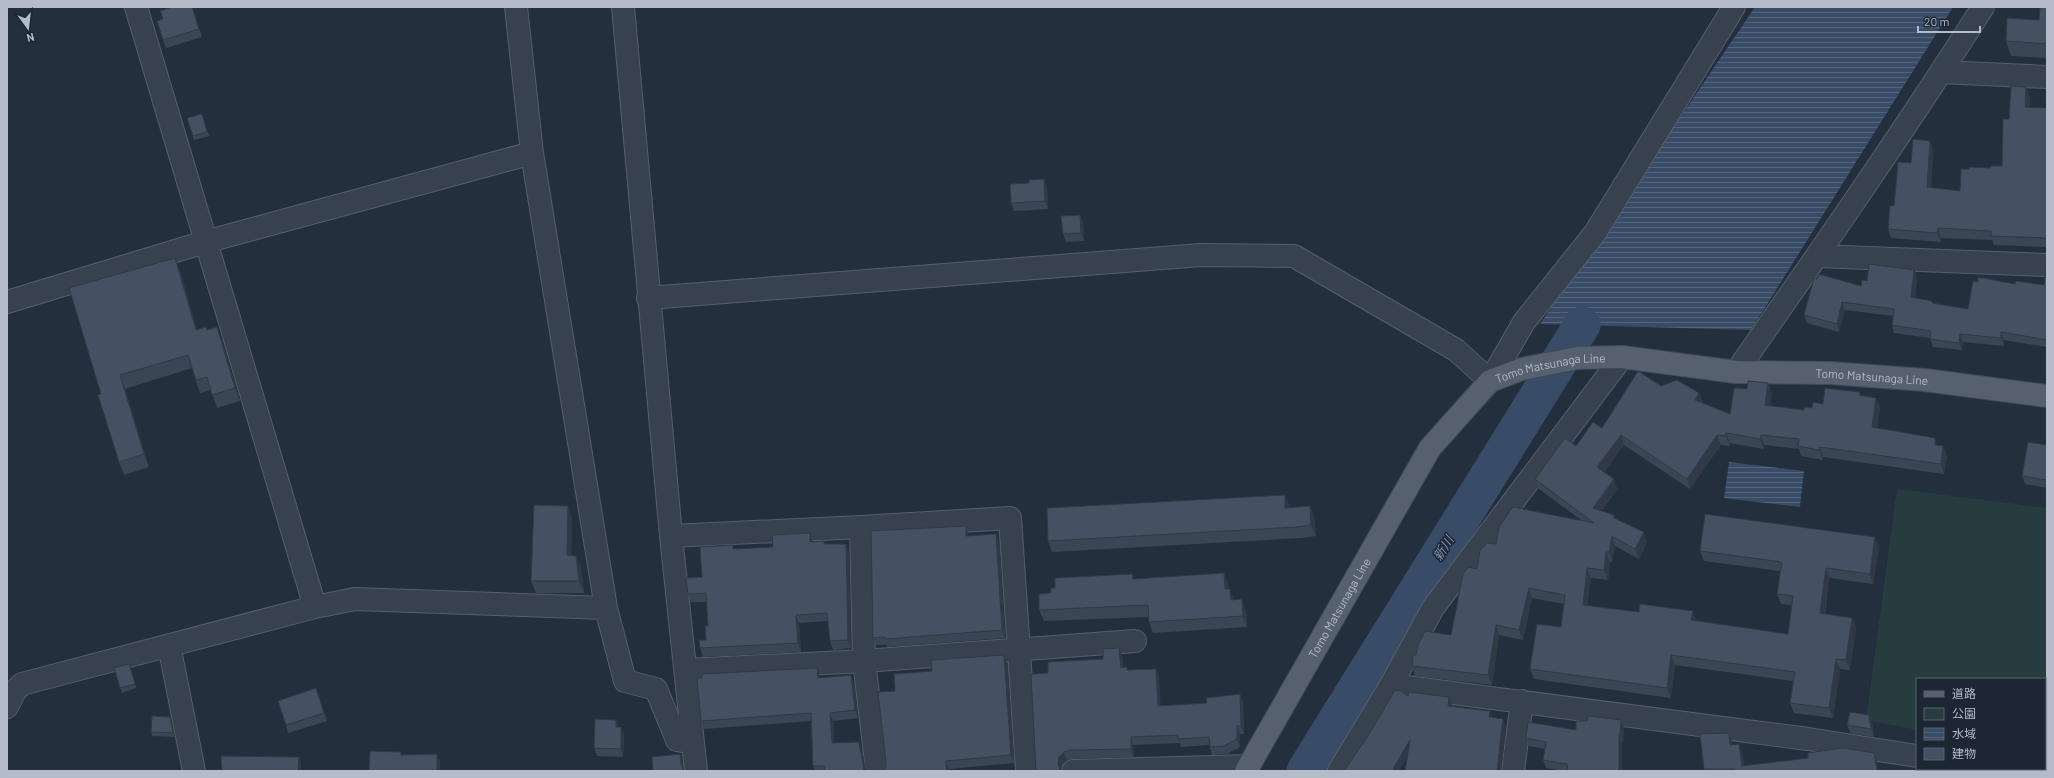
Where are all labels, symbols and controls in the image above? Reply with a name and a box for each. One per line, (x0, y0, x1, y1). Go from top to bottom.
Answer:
north arrow (8, 8, 48, 48)
scale bar (1918, 8, 1980, 34)
text: 20 m (1924, 14, 1950, 28)
text: N (25, 31, 36, 45)
street label: Tomo Matsunaga Line (1493, 350, 1606, 385)
street label: Tomo Matsunaga Line (1816, 366, 1929, 387)
water label: 新川 (1429, 531, 1458, 563)
street label: Tomo Matsunaga Line (1305, 555, 1373, 660)
legend (1916, 678, 2046, 770)
text: 道路 (1952, 686, 1976, 700)
text: 公園 (1952, 706, 1976, 720)
text: 水域 (1952, 726, 1976, 740)
text: 建物 (1952, 746, 1976, 760)

